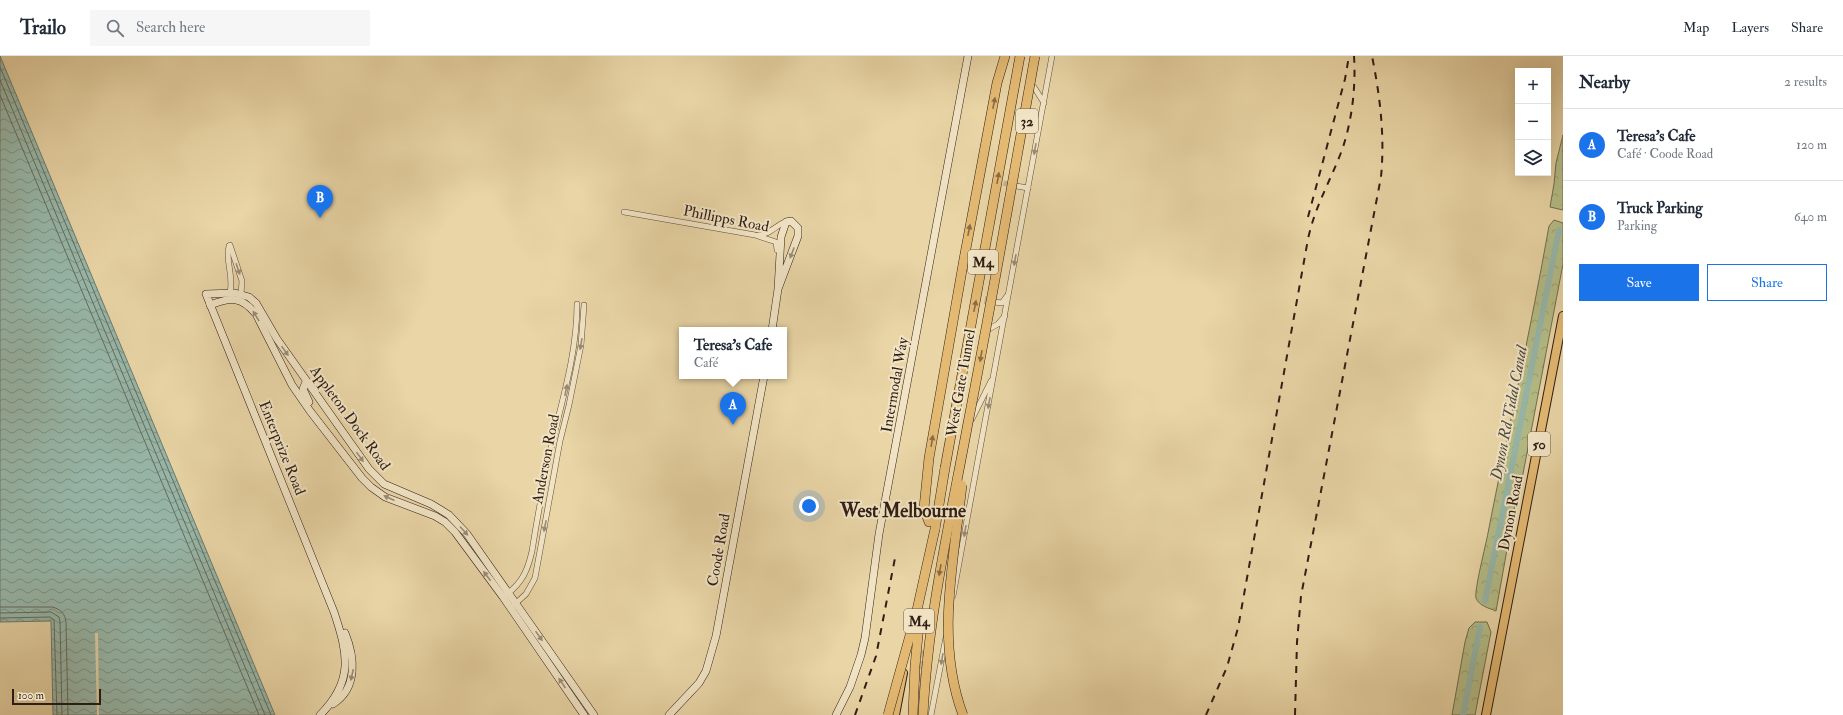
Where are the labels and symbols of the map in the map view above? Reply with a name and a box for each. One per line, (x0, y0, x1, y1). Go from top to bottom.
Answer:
one-way arrow (991, 96, 997, 109)
road number: 32 (1016, 109, 1038, 133)
one-way arrow (1032, 143, 1038, 156)
one-way arrow (995, 172, 1001, 184)
pin: B (307, 185, 333, 218)
street label: Phillipps Road (681, 201, 771, 238)
one-way arrow (966, 224, 972, 236)
one-way arrow (788, 247, 794, 259)
road number: M4 (968, 250, 998, 274)
one-way arrow (1012, 254, 1018, 267)
one-way arrow (235, 263, 241, 275)
one-way arrow (973, 300, 979, 312)
one-way arrow (253, 310, 260, 322)
street label: West Gate Tunnel (942, 327, 980, 439)
street label: Intermodal Way (877, 336, 913, 434)
one-way arrow (578, 338, 584, 350)
water label: Dynon Rd Tidal Canal (1486, 343, 1532, 483)
one-way arrow (281, 346, 289, 356)
one-way arrow (977, 350, 983, 362)
street label: Appleton Dock Road (304, 361, 395, 475)
one-way arrow (563, 384, 569, 396)
pin: A (720, 392, 746, 425)
one-way arrow (985, 397, 991, 410)
street label: Enterprize Road (253, 398, 310, 499)
street label: Anderson Road (528, 412, 564, 506)
road number: 50 (1528, 432, 1550, 456)
one-way arrow (929, 435, 935, 447)
one-way arrow (356, 452, 364, 463)
street label: Dynon Road (1494, 473, 1528, 552)
one-way arrow (383, 495, 395, 501)
your location (799, 496, 819, 516)
district label: West Melbourne (839, 499, 966, 523)
street label: Coode Road (703, 512, 735, 588)
one-way arrow (542, 520, 548, 532)
one-way arrow (962, 525, 968, 537)
one-way arrow (459, 526, 468, 536)
one-way arrow (937, 564, 943, 576)
one-way arrow (484, 571, 492, 581)
road number: M4 (904, 609, 934, 633)
one-way arrow (536, 631, 543, 642)
one-way arrow (938, 653, 944, 665)
one-way arrow (348, 669, 354, 681)
one-way arrow (558, 678, 566, 688)
scale bar (12, 687, 101, 706)

